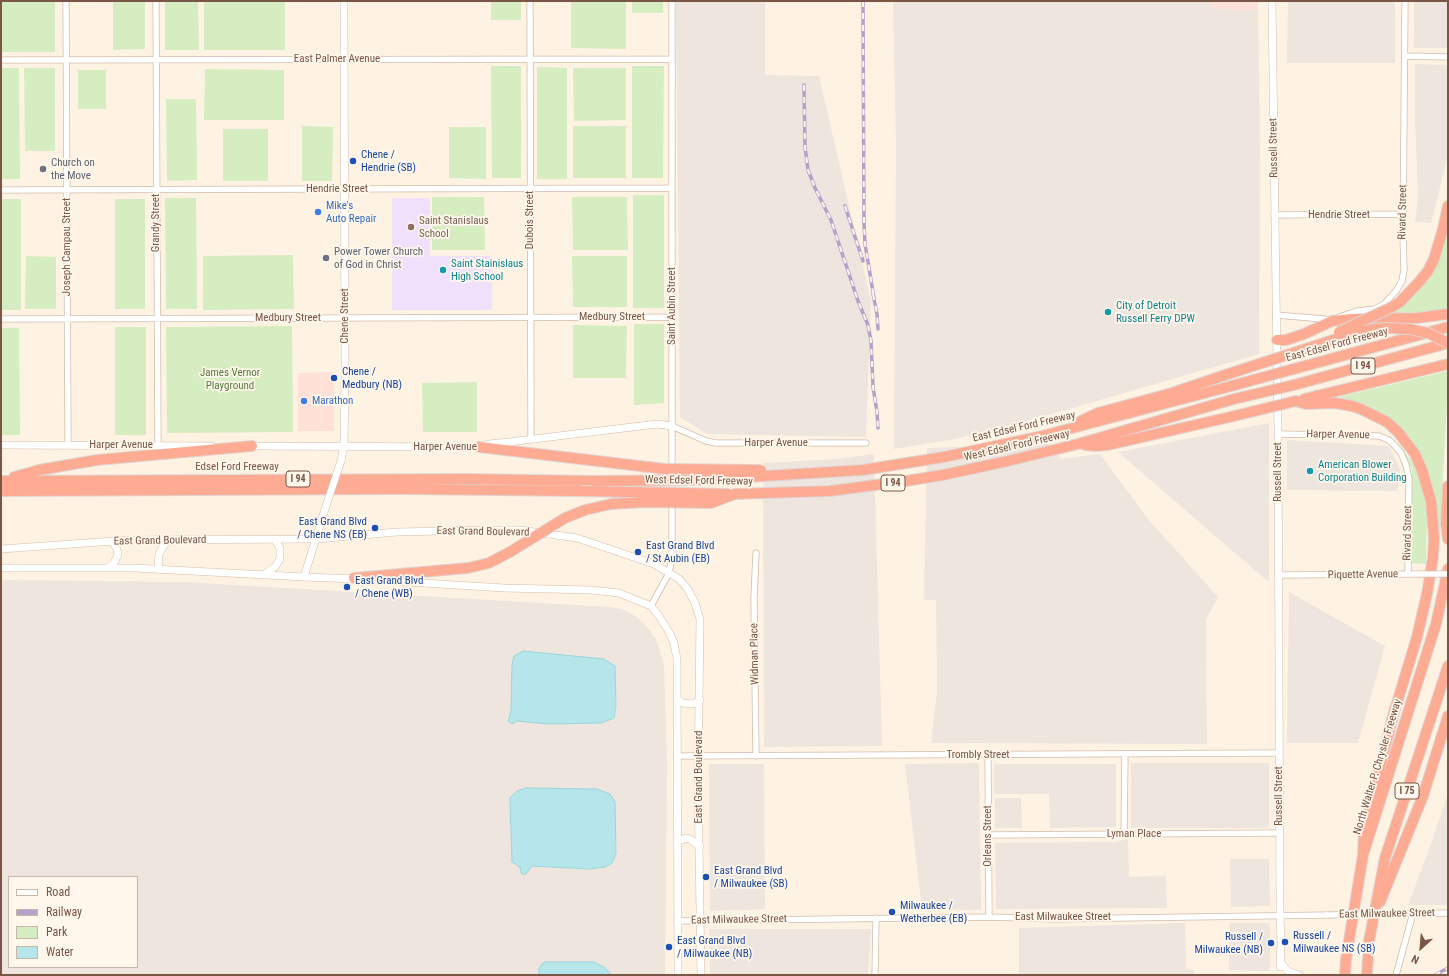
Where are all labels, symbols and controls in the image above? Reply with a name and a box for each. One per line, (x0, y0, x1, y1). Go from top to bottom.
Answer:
street label: East Palmer Avenue (294, 52, 380, 66)
street label: Russell Street (1267, 118, 1281, 178)
place label: Chene / Hendrie (SB) (361, 148, 416, 174)
place label: Church on the Move (51, 156, 95, 182)
marker: Chene / Hendrie (SB) (348, 156, 358, 166)
marker: Church on the Move (38, 164, 48, 174)
street label: Hendrie Street (306, 182, 368, 196)
street label: Rivard Street (1396, 184, 1410, 240)
street label: Dubois Street (523, 191, 537, 249)
street label: Grandy Street (149, 194, 163, 252)
street label: Joseph Campau Street (60, 198, 74, 296)
place label: Mike's Auto Repair (326, 199, 376, 225)
marker: Mike's Auto Repair (313, 207, 323, 217)
street label: Hendrie Street (1308, 208, 1370, 222)
place label: Saint Stanislaus School (419, 214, 489, 240)
marker: Saint Stanislaus School (406, 222, 416, 232)
place label: Power Tower Church of God in Christ (334, 245, 423, 271)
marker: Power Tower Church of God in Christ (321, 253, 331, 263)
place label: Saint Stainislaus High School (451, 257, 523, 283)
marker: Saint Stainislaus High School (438, 265, 448, 275)
street label: Saint Aubin Street (665, 267, 679, 345)
street label: Chene Street (338, 288, 352, 344)
place label: City of Detroit Russell Ferry DPW (1116, 299, 1195, 325)
marker: City of Detroit Russell Ferry DPW (1103, 307, 1113, 317)
street label: Medbury Street (579, 310, 645, 324)
street label: Medbury Street (255, 311, 321, 325)
street label: East Edsel Ford Freeway (1285, 325, 1389, 365)
road number: I 94 (1351, 358, 1375, 374)
place label: Chene / Medbury (NB) (342, 365, 402, 391)
park label: James Vernor Playground (200, 366, 260, 392)
marker: Chene / Medbury (NB) (329, 373, 339, 383)
place label: Marathon (312, 394, 353, 408)
marker: Marathon (299, 396, 309, 406)
street label: East Edsel Ford Freeway (971, 409, 1077, 445)
street label: West Edsel Ford Freeway (963, 427, 1071, 465)
street label: Harper Avenue (1306, 428, 1370, 442)
street label: Harper Avenue (744, 436, 808, 450)
street label: Harper Avenue (89, 438, 153, 452)
street label: Harper Avenue (413, 440, 477, 454)
street label: Russell Street (1271, 442, 1285, 502)
place label: American Blower Corporation Building (1318, 458, 1407, 484)
street label: Edsel Ford Freeway (195, 460, 279, 474)
marker: American Blower Corporation Building (1305, 466, 1315, 476)
road number: I 94 (286, 471, 310, 487)
street label: West Edsel Ford Freeway (645, 473, 753, 489)
road number: I 94 (881, 475, 905, 491)
street label: Rivard Street (1401, 505, 1415, 561)
place label: East Grand Blvd / Chene NS (EB) (297, 515, 367, 541)
marker: East Grand Blvd / Chene NS (EB) (370, 523, 380, 533)
street label: East Grand Boulevard (436, 525, 530, 539)
street label: East Grand Boulevard (113, 534, 207, 548)
place label: East Grand Blvd / St Aubin (EB) (646, 539, 714, 565)
marker: East Grand Blvd / St Aubin (EB) (633, 547, 643, 557)
street label: Piquette Avenue (1328, 568, 1398, 582)
place label: East Grand Blvd / Chene (WB) (355, 574, 423, 600)
marker: East Grand Blvd / Chene (WB) (342, 582, 352, 592)
street label: Widman Place (748, 623, 762, 685)
street label: North Walter P. Chrysler Freeway (1351, 698, 1405, 836)
street label: East Grand Boulevard (692, 731, 706, 823)
street label: Trombly Street (946, 748, 1010, 762)
street label: Russell Street (1272, 766, 1286, 826)
road number: I 75 (1395, 783, 1419, 799)
street label: Orleans Street (981, 805, 995, 867)
street label: Lyman Place (1107, 827, 1161, 841)
place label: East Grand Blvd / Milwaukee (SB) (714, 864, 788, 890)
marker: East Grand Blvd / Milwaukee (SB) (701, 872, 711, 882)
legend (8, 876, 138, 968)
text: Road (46, 885, 70, 899)
place label: Milwaukee / Wetherbee (EB) (900, 899, 967, 925)
text: Railway (46, 905, 82, 919)
marker: Milwaukee / Wetherbee (EB) (887, 907, 897, 917)
street label: East Milwaukee Street (1339, 907, 1435, 921)
street label: East Milwaukee Street (1015, 910, 1111, 924)
street label: East Milwaukee Street (691, 913, 787, 927)
text: Park (46, 925, 67, 939)
north arrow (1401, 928, 1441, 968)
place label: Russell / Milwaukee NS (SB) (1293, 929, 1375, 955)
place label: Russell / Milwaukee (NB) (1194, 930, 1263, 956)
place label: East Grand Blvd / Milwaukee (NB) (677, 934, 752, 960)
marker: Russell / Milwaukee NS (SB) (1280, 937, 1290, 947)
marker: Russell / Milwaukee (NB) (1266, 938, 1276, 948)
marker: East Grand Blvd / Milwaukee (NB) (664, 942, 674, 952)
text: Water (46, 945, 74, 959)
text: N (1410, 952, 1421, 967)

